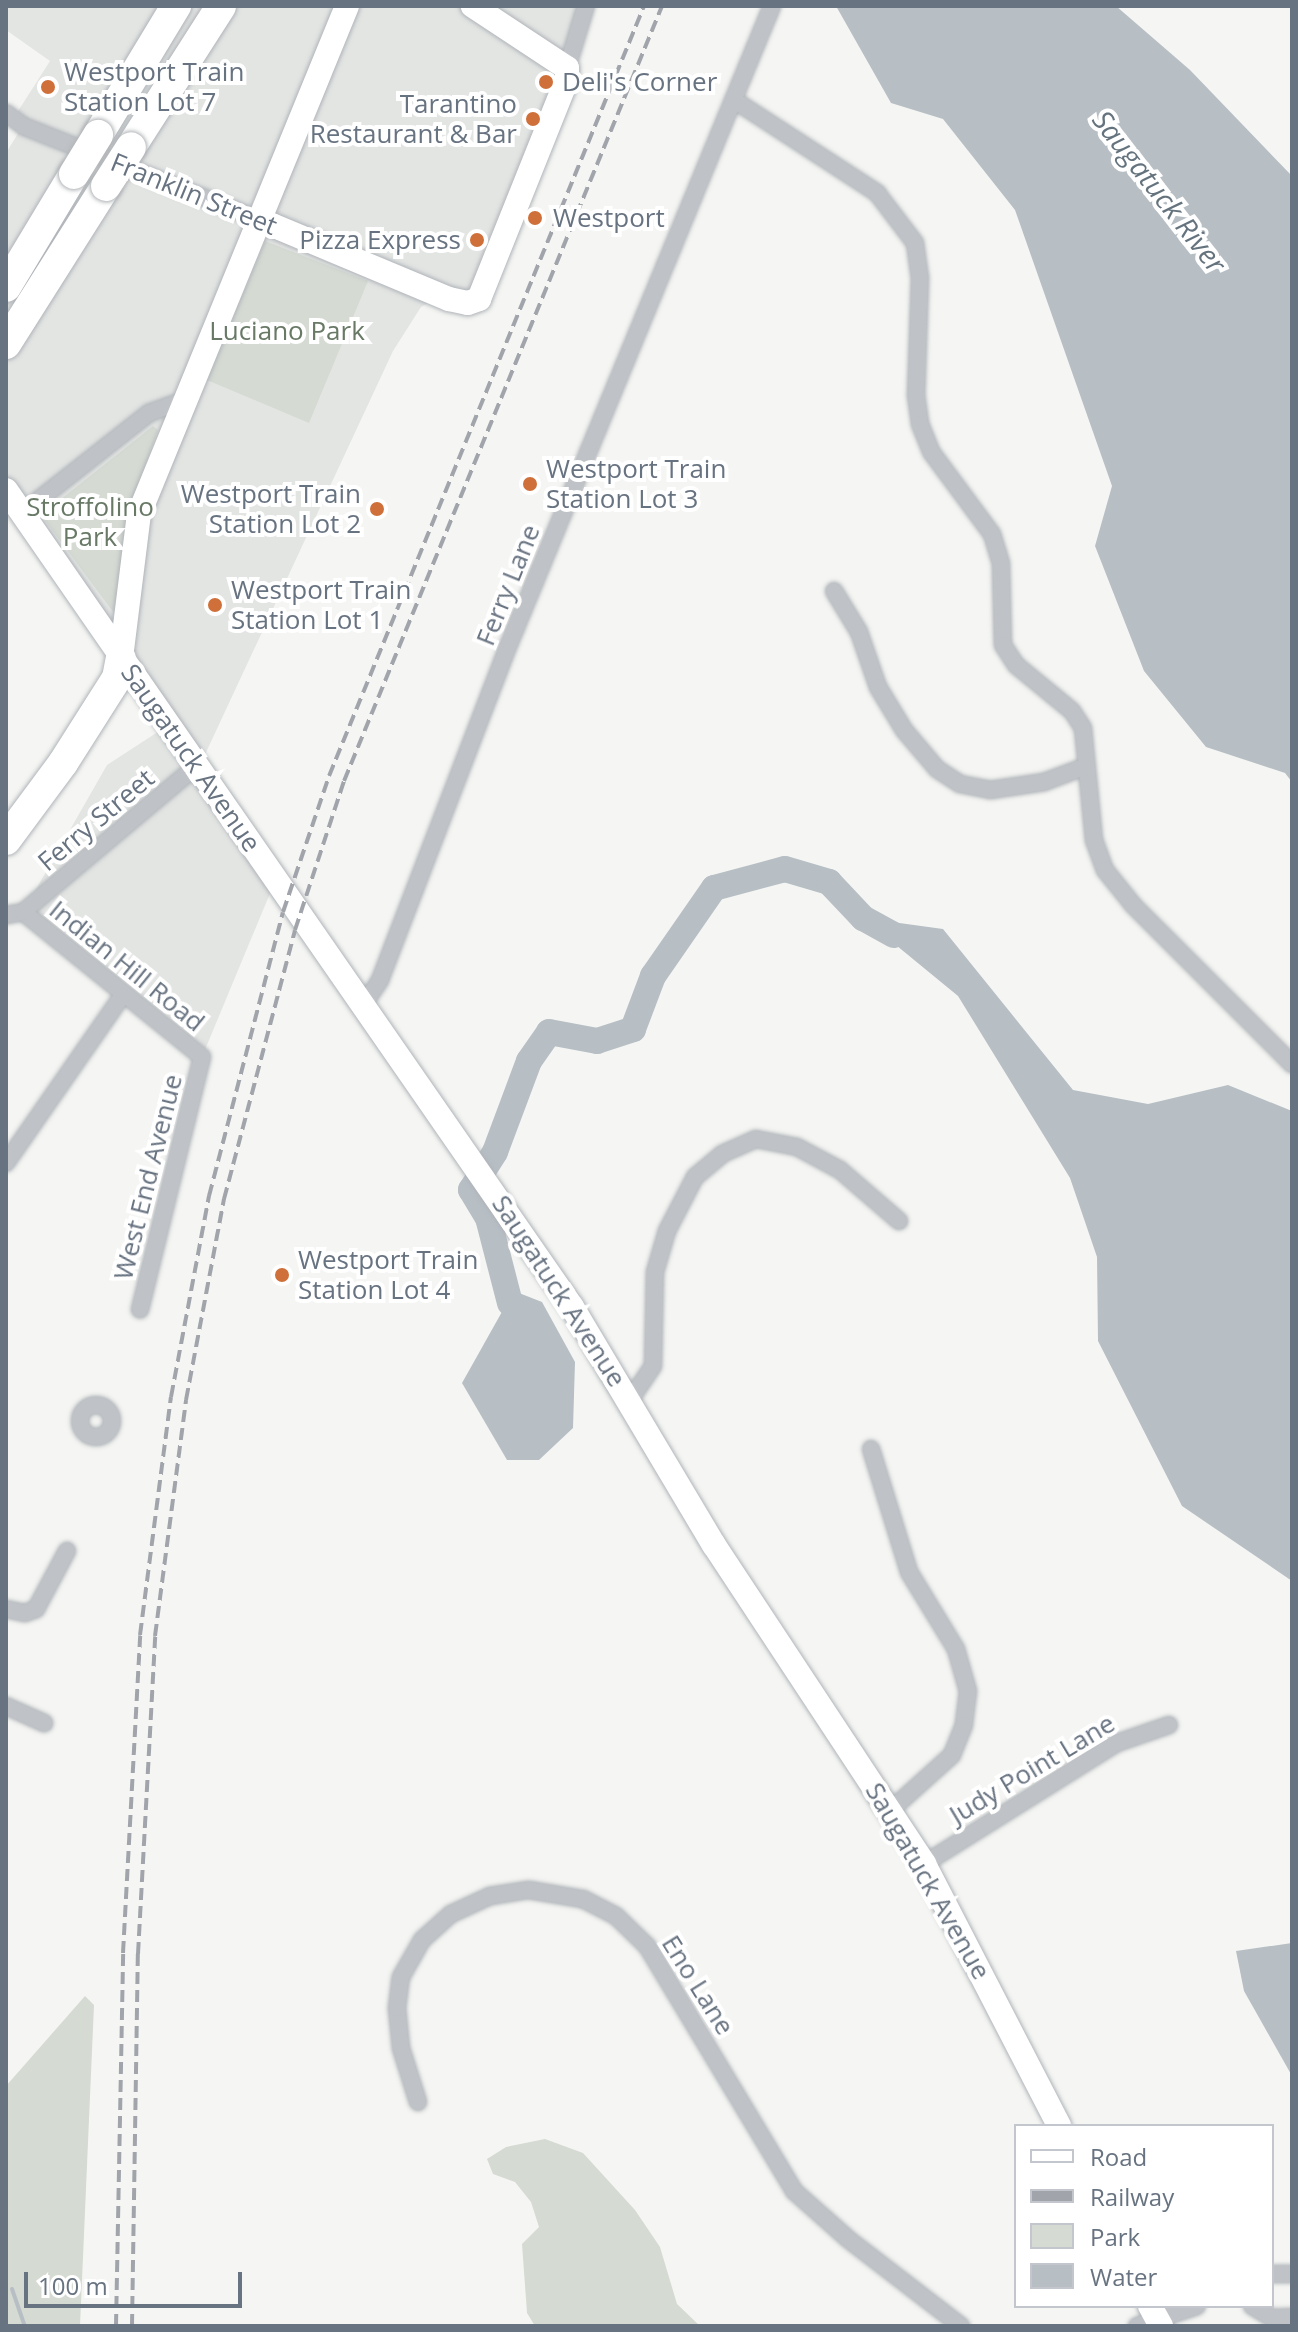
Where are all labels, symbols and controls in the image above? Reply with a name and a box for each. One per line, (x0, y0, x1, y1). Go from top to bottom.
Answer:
place label: Westport Train Station Lot 7 (64, 56, 244, 118)
place label: Deli's Corner (562, 66, 717, 98)
marker: Deli's Corner (537, 73, 555, 91)
marker: Westport Train Station Lot 7 (39, 78, 57, 96)
place label: Tarantino Restaurant & Bar (310, 88, 517, 150)
water label: Saugatuck River (1086, 103, 1234, 279)
marker: Tarantino Restaurant & Bar (524, 110, 542, 128)
street label: Franklin Street (106, 146, 282, 242)
place label: Westport (553, 202, 665, 234)
marker: Westport (524, 207, 546, 229)
place label: Pizza Express (299, 224, 461, 256)
marker: Pizza Express (468, 231, 486, 249)
park label: Luciano Park (209, 315, 365, 347)
place label: Westport Train Station Lot 3 (546, 453, 726, 514)
marker: Westport Train Station Lot 3 (521, 475, 539, 493)
place label: Westport Train Station Lot 2 (181, 478, 361, 540)
park label: Stroffolino Park (26, 491, 154, 552)
marker: Westport Train Station Lot 2 (368, 500, 386, 518)
street label: Ferry Lane (470, 520, 546, 650)
place label: Westport Train Station Lot 1 (231, 574, 411, 636)
marker: Westport Train Station Lot 1 (206, 596, 224, 614)
street label: Saugatuck Avenue (115, 658, 267, 858)
street label: Ferry Street (32, 763, 160, 877)
street label: Indian Hill Road (43, 894, 211, 1038)
street label: West End Avenue (107, 1071, 189, 1283)
street label: Saugatuck Avenue (486, 1189, 632, 1393)
place label: Westport Train Station Lot 4 (298, 1244, 478, 1306)
marker: Westport Train Station Lot 4 (273, 1266, 291, 1284)
street label: Judy Point Lane (944, 1707, 1120, 1831)
street label: Saugatuck Avenue (859, 1777, 997, 1985)
street label: Eno Lane (655, 1930, 741, 2040)
legend (1014, 2124, 1274, 2308)
text: Road (1090, 2140, 1147, 2173)
text: Railway (1090, 2180, 1174, 2213)
text: Park (1090, 2220, 1140, 2253)
scale bar (28, 2256, 246, 2306)
text: Water (1090, 2260, 1157, 2293)
text: 100 m (38, 2269, 108, 2302)

